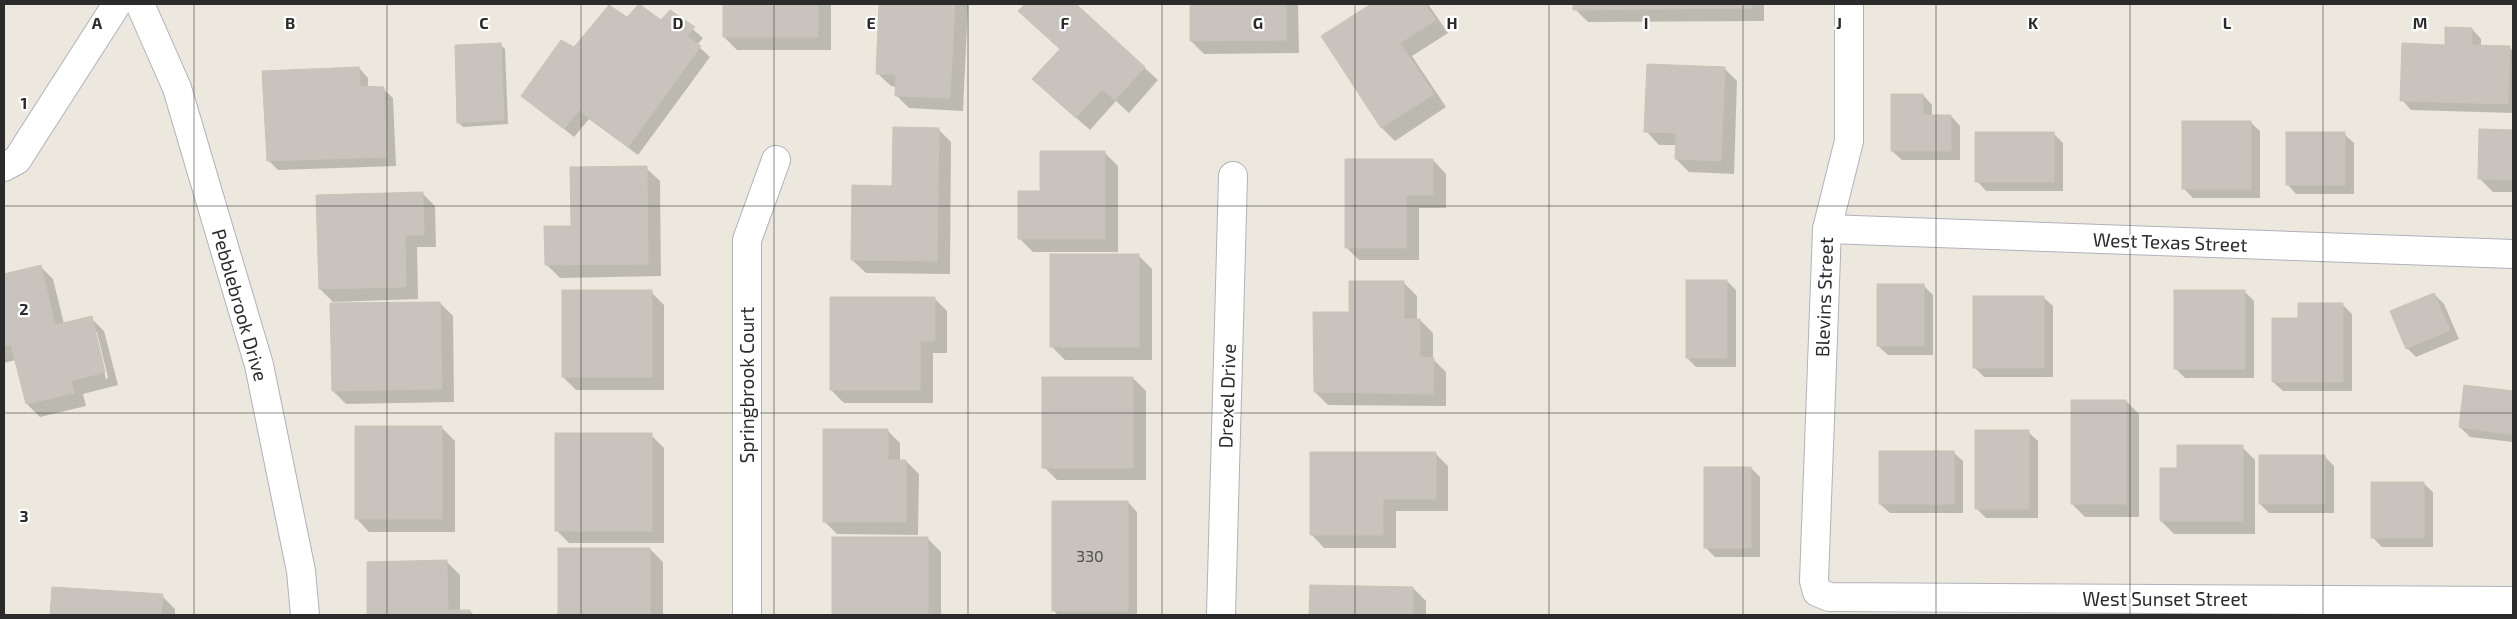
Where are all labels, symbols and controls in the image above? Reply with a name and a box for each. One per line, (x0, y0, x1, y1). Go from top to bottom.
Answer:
text: A (92, 13, 103, 32)
text: B (285, 13, 295, 32)
text: C (479, 13, 489, 32)
text: D (673, 13, 684, 32)
text: E (866, 13, 876, 32)
text: F (1061, 13, 1070, 32)
text: G (1253, 13, 1263, 32)
text: H (1446, 13, 1458, 32)
text: I (1644, 13, 1648, 32)
text: J (1836, 13, 1842, 32)
text: K (2028, 13, 2039, 32)
text: L (2223, 13, 2232, 32)
text: M (2413, 13, 2427, 32)
text: 1 (21, 93, 27, 112)
street label: Pebblebrook Drive (208, 226, 273, 384)
street label: West Texas Street (2092, 227, 2248, 256)
street label: Blevins Street (1810, 237, 1837, 357)
text: 2 (19, 299, 29, 318)
street label: Springbrook Court (735, 307, 758, 463)
street label: Drexel Drive (1213, 343, 1240, 449)
text: 3 (19, 506, 29, 525)
house number: 330 (1076, 546, 1104, 565)
street label: West Sunset Street (2082, 587, 2248, 610)

